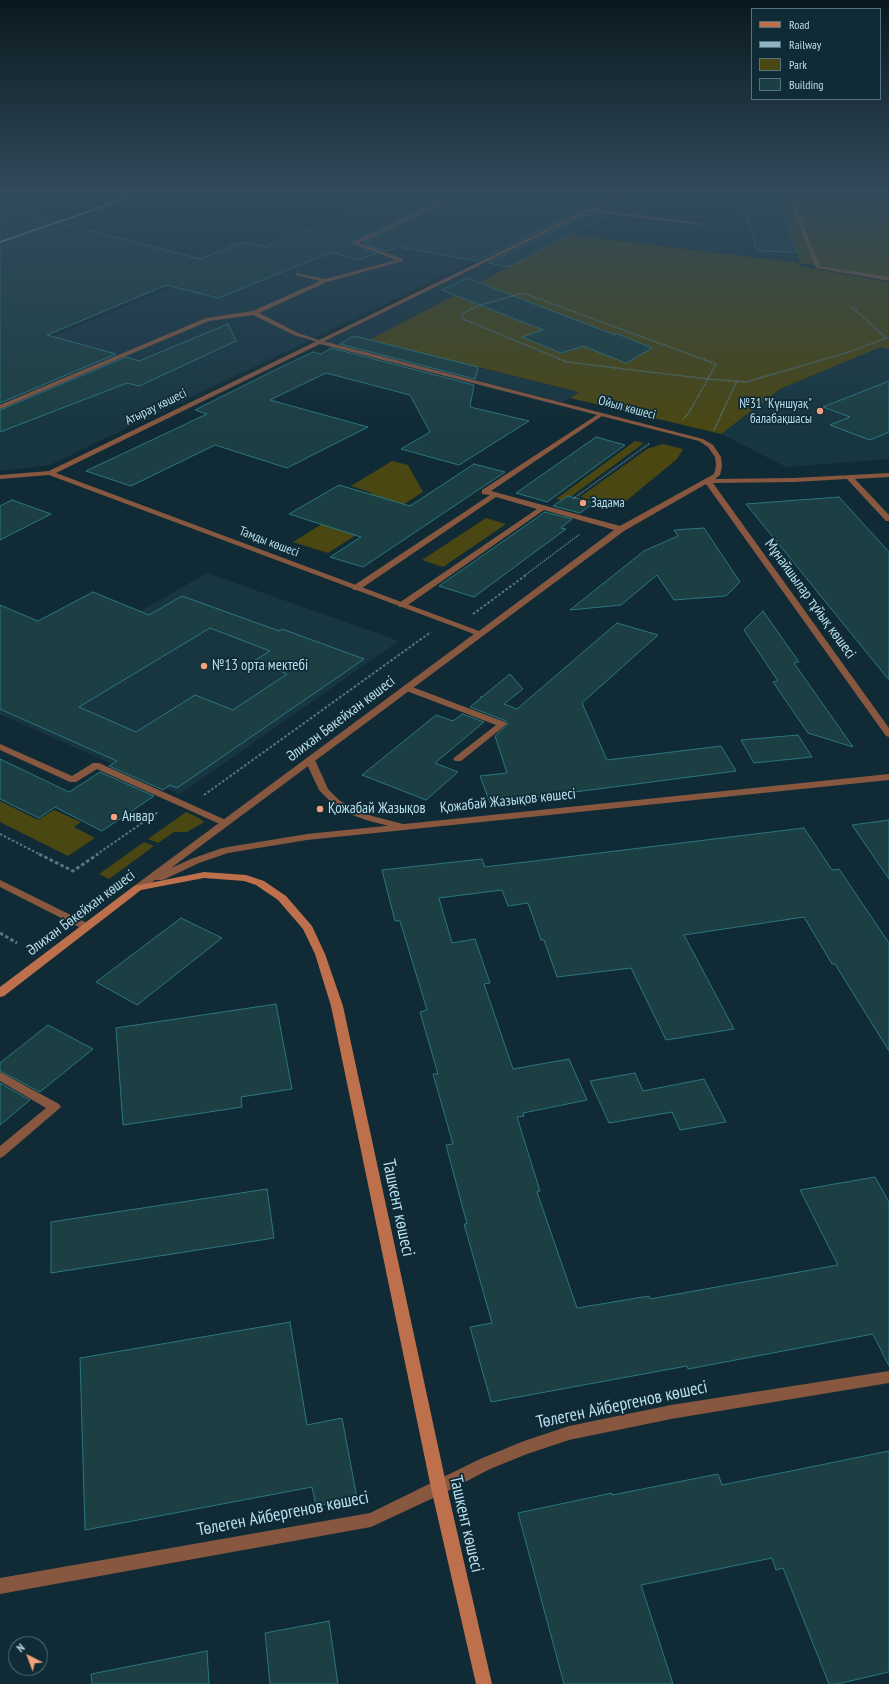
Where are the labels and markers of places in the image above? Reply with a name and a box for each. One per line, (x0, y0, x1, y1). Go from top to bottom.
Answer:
place label: №31 "Күншуақ" балабақшасы (739, 396, 812, 427)
marker: №31 "Күншуақ" балабақшасы (815, 406, 825, 416)
place label: Задама (591, 495, 625, 511)
marker: Задама (578, 498, 588, 508)
place label: №13 орта мектебі (212, 657, 308, 675)
marker: №13 орта мектебі (199, 661, 209, 671)
place label: Қожабай Жазықов (328, 800, 426, 818)
marker: Қожабай Жазықов (315, 804, 325, 814)
place label: Анвар (122, 808, 154, 826)
marker: Анвар (109, 812, 119, 822)

